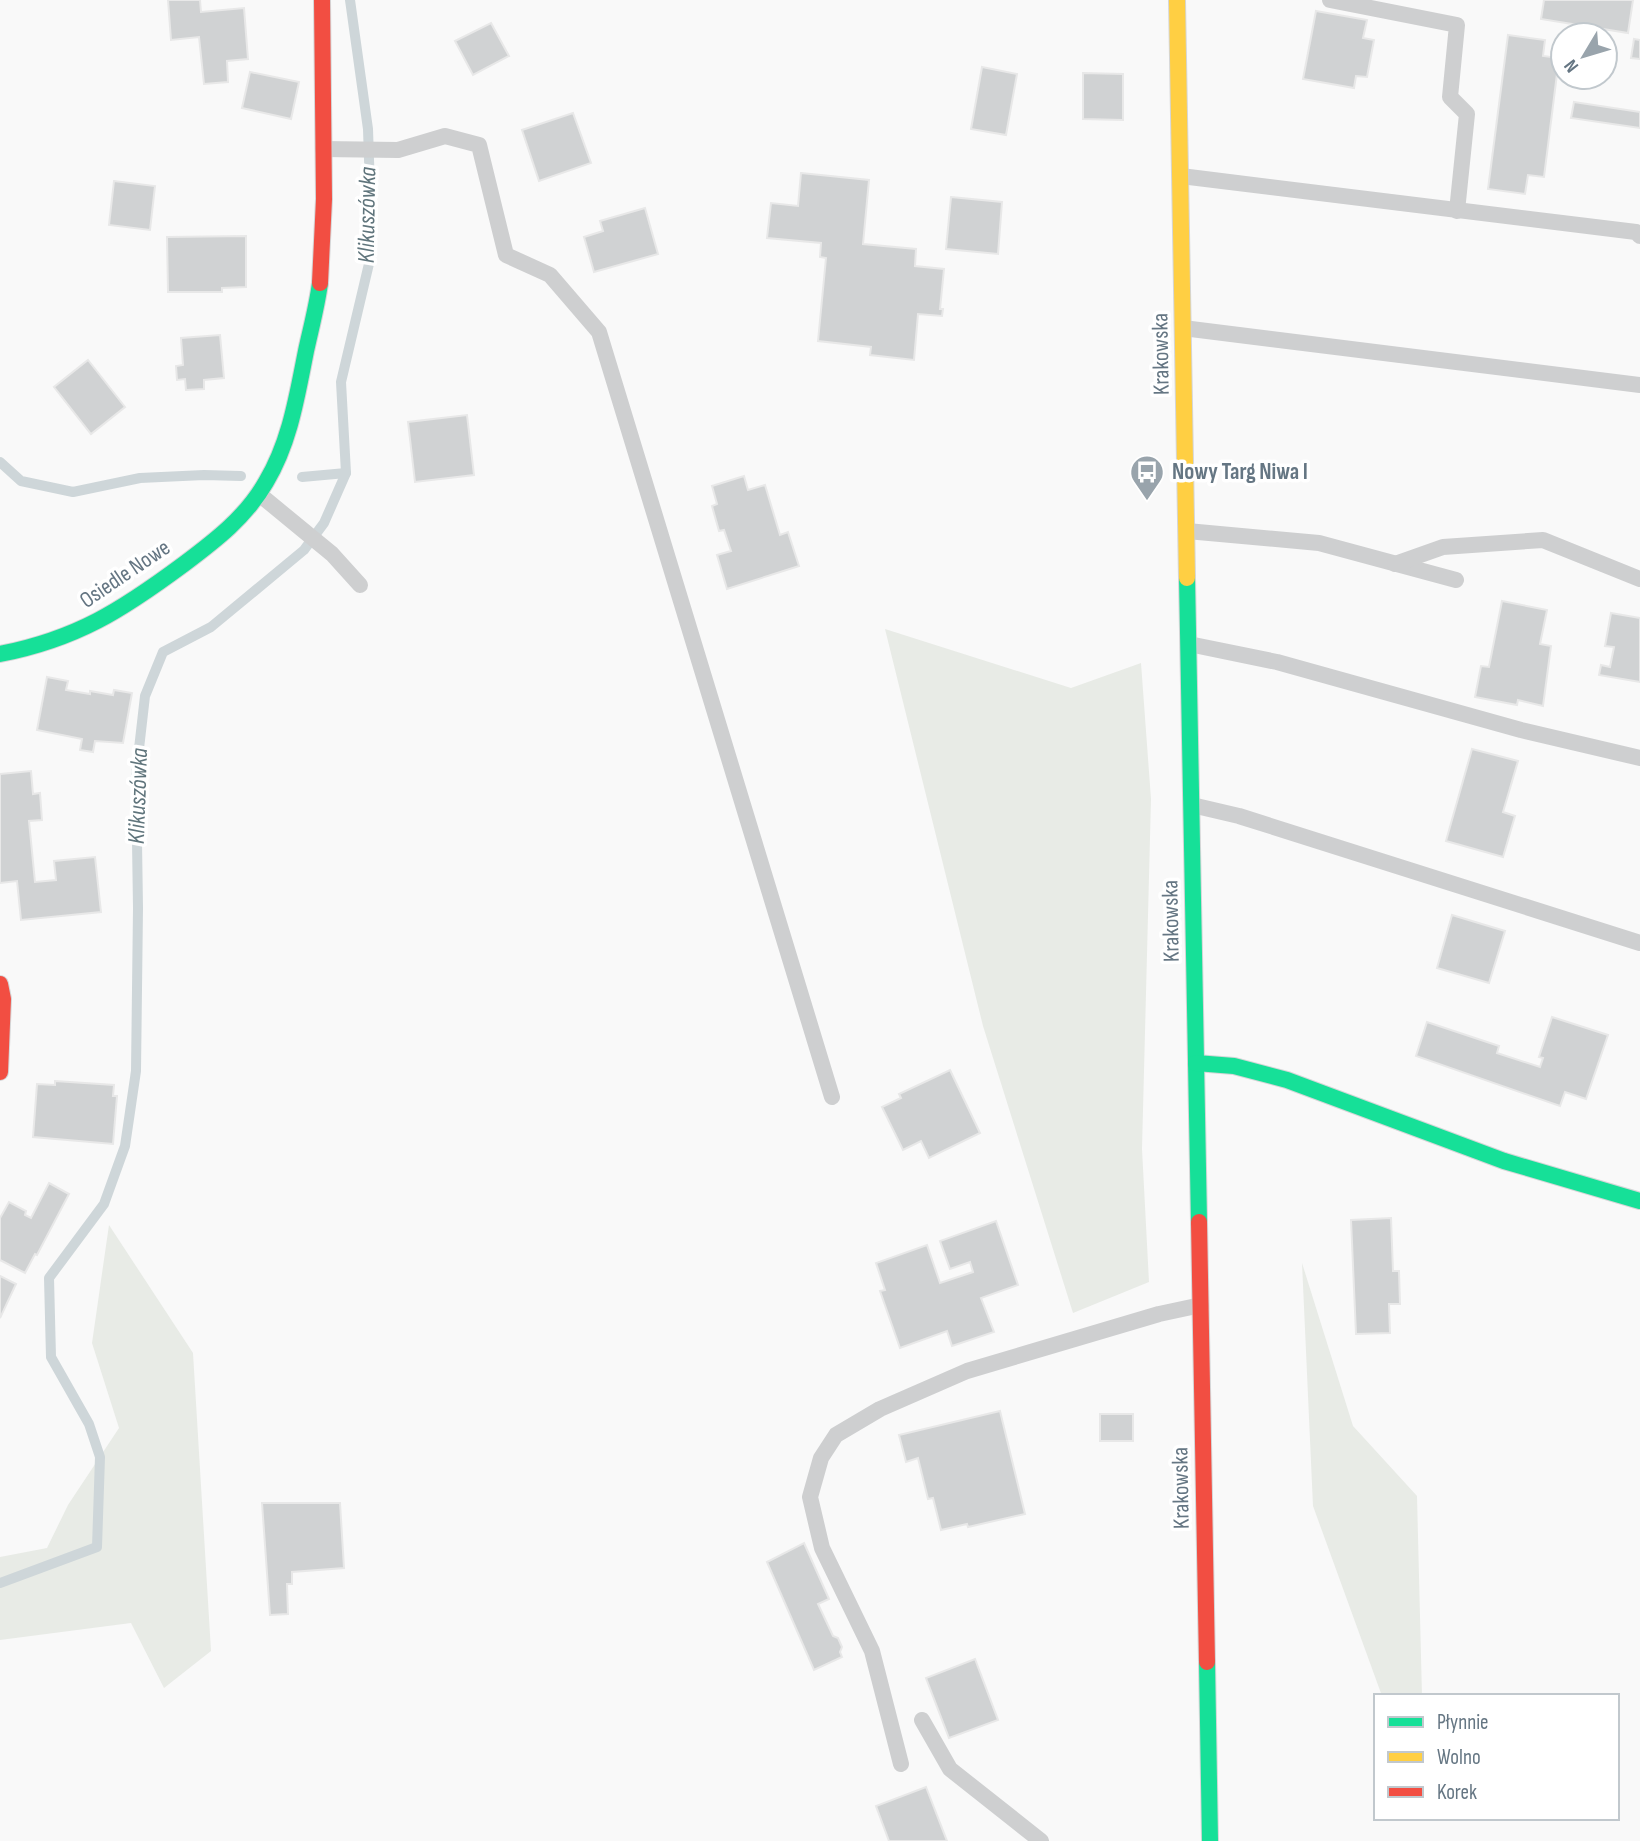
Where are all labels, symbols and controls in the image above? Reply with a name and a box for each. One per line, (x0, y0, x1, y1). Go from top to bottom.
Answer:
north arrow (1549, 21, 1619, 91)
text: N (1560, 54, 1584, 77)
water label: Klikuszówka (352, 166, 382, 263)
street label: Krakowska (1146, 313, 1176, 395)
bus stop icon: Nowy Targ Niwa I (1128, 453, 1166, 502)
place label: Nowy Targ Niwa I (1172, 458, 1308, 486)
street label: Osiedle Nowe (74, 534, 176, 614)
water label: Klikuszówka (122, 747, 154, 845)
street label: Krakowska (1156, 880, 1186, 962)
street label: Krakowska (1166, 1447, 1196, 1529)
legend (1374, 1694, 1619, 1820)
text: Płynnie (1437, 1710, 1489, 1735)
text: Wolno (1437, 1745, 1481, 1770)
text: Korek (1437, 1780, 1477, 1805)

